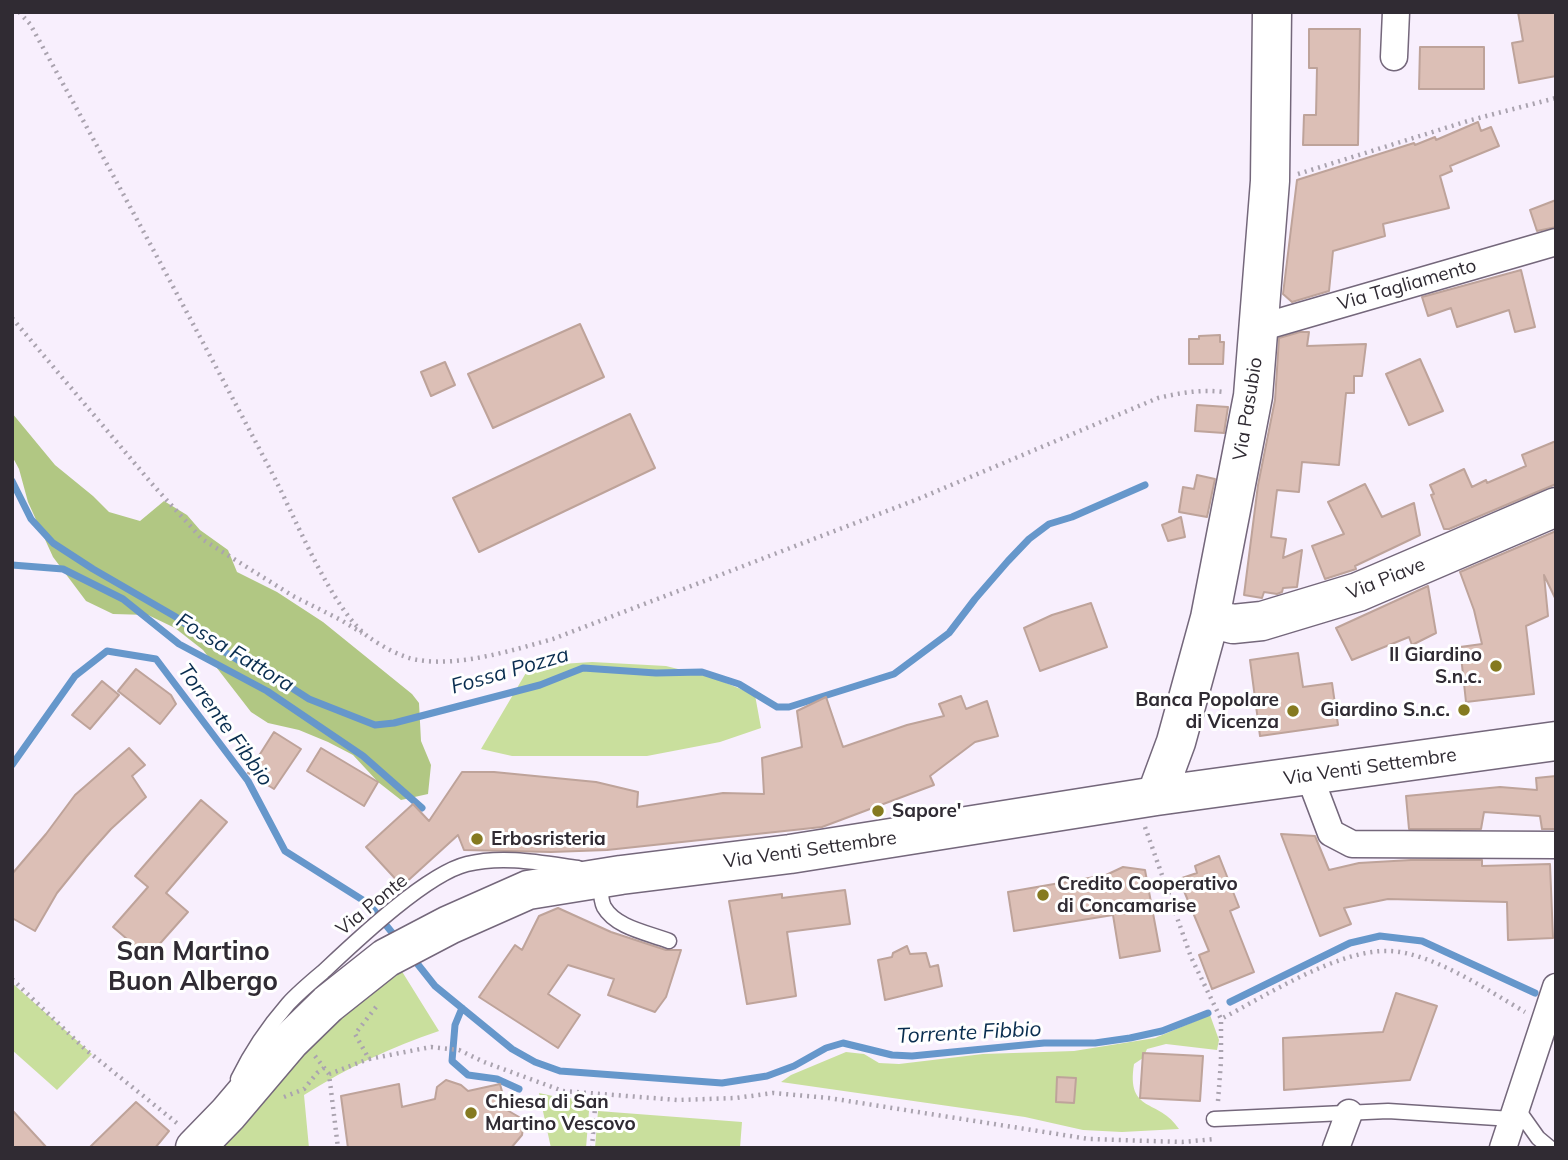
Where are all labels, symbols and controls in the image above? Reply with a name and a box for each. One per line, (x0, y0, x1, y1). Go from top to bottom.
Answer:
street label: Via Tagliamento (1335, 254, 1479, 316)
street label: Via Pasubio (1229, 356, 1267, 462)
street label: Via Piave (1343, 553, 1429, 605)
water label: Fossa Fattora (172, 608, 298, 698)
water label: Fossa Pozza (448, 642, 572, 700)
place label: Il Giardino S.n.c. (1389, 644, 1482, 688)
marker: Il Giardino S.n.c. (1488, 658, 1504, 674)
water label: Torrente Fibbio (172, 659, 278, 791)
place label: Banca Popolare di Vicenza (1135, 689, 1279, 733)
place label: Giardino S.n.c. (1320, 699, 1450, 721)
marker: Giardino S.n.c. (1456, 702, 1472, 718)
marker: Banca Popolare di Vicenza (1285, 703, 1301, 719)
street label: Via Venti Settembre (1282, 744, 1458, 790)
place label: Sapore' (892, 800, 961, 822)
marker: Sapore' (870, 803, 886, 819)
street label: Via Venti Settembre (722, 827, 898, 873)
place label: Erbosristeria (491, 828, 606, 850)
marker: Erbosristeria (469, 831, 485, 847)
street label: Via Ponte (332, 869, 412, 941)
place label: Credito Cooperativo di Concamarise (1057, 873, 1238, 917)
marker: Credito Cooperativo di Concamarise (1035, 887, 1051, 903)
district label: San Martino Buon Albergo (108, 936, 278, 998)
water label: Torrente Fibbio (896, 1017, 1042, 1049)
place label: Chiesa di San Martino Vescovo (485, 1091, 636, 1135)
marker: Chiesa di San Martino Vescovo (463, 1105, 479, 1121)

